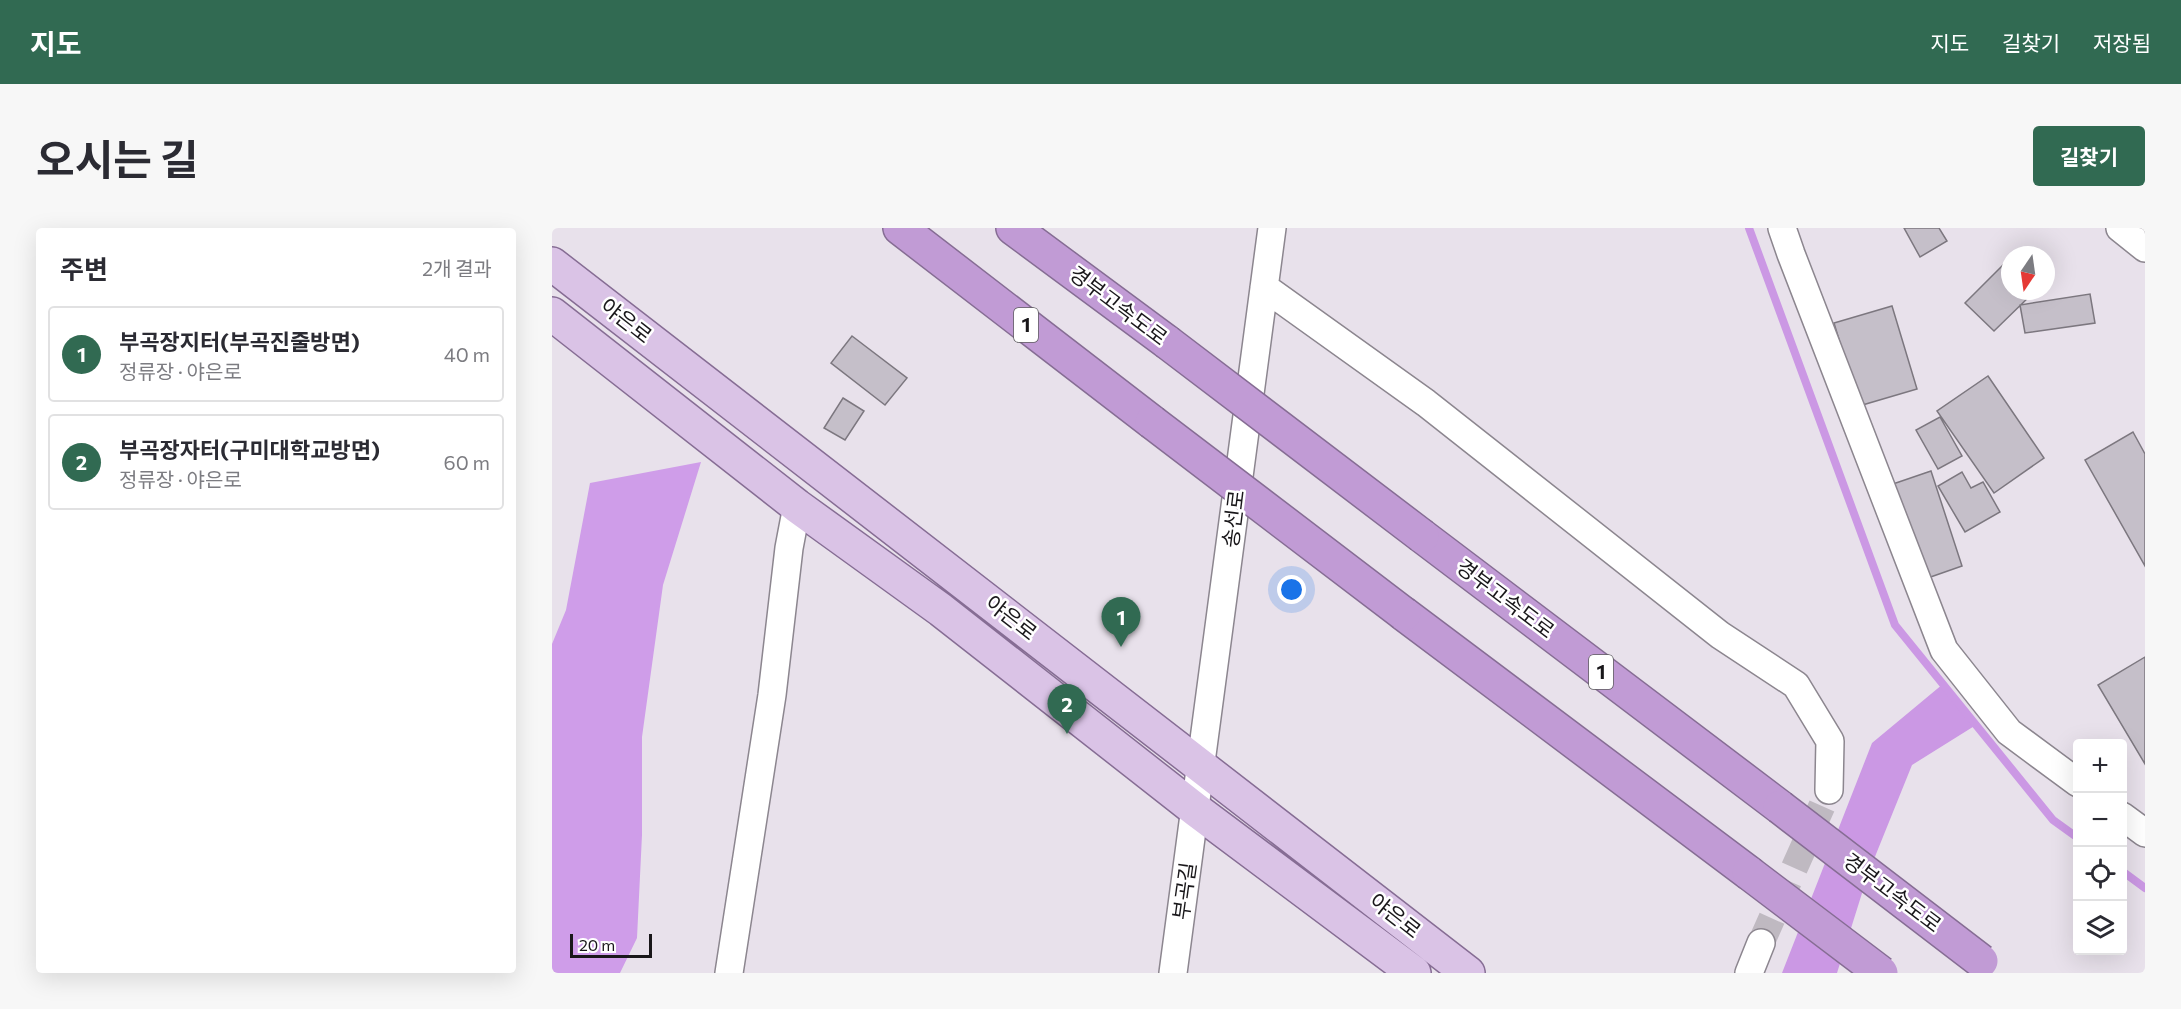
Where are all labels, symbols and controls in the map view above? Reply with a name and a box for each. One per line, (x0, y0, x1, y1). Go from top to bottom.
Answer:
text: 지도 (30, 26, 82, 60)
text: 지도 (1930, 30, 1969, 55)
text: 길찾기 (2002, 30, 2060, 55)
text: 저장됨 (2093, 30, 2151, 55)
button: 길찾기 (2033, 126, 2145, 186)
text: 오시는 길 (36, 132, 199, 184)
north arrow (2001, 246, 2055, 300)
text: 주변 (60, 253, 108, 284)
text: 2개 결과 (422, 256, 492, 280)
street label: 경부고속도로 (1065, 260, 1173, 350)
street label: 야은로 (596, 292, 657, 348)
road number: 1 (1014, 308, 1038, 342)
text: 부곡장지터(부곡진줄방면) (119, 328, 360, 355)
text: 1 (77, 342, 86, 366)
text: 40 m (444, 342, 490, 366)
text: 정류장 · 야은로 (119, 359, 242, 383)
text: 부곡장자터(구미대학교방면) (119, 436, 380, 463)
text: 2 (76, 450, 87, 474)
text: 60 m (444, 450, 490, 474)
text: 정류장 · 야은로 (119, 467, 242, 491)
street label: 송선로 (1217, 489, 1248, 549)
street label: 경부고속도로 (1452, 553, 1560, 643)
your location (1277, 575, 1306, 604)
street label: 야은로 (981, 589, 1042, 645)
pin: 1 (1102, 598, 1140, 647)
road number: 1 (1589, 655, 1613, 689)
pin: 2 (1048, 684, 1086, 734)
map controls (2073, 739, 2127, 955)
button: + (2073, 739, 2127, 793)
button: − (2073, 793, 2127, 847)
street label: 경부고속도로 (1839, 847, 1947, 937)
button: locate (2073, 847, 2127, 901)
street label: 부곡길 (1167, 860, 1200, 921)
street label: 야은로 (1365, 887, 1426, 943)
button: layers (2073, 901, 2127, 955)
scale bar (570, 931, 652, 958)
text: 20 m (579, 935, 615, 954)

